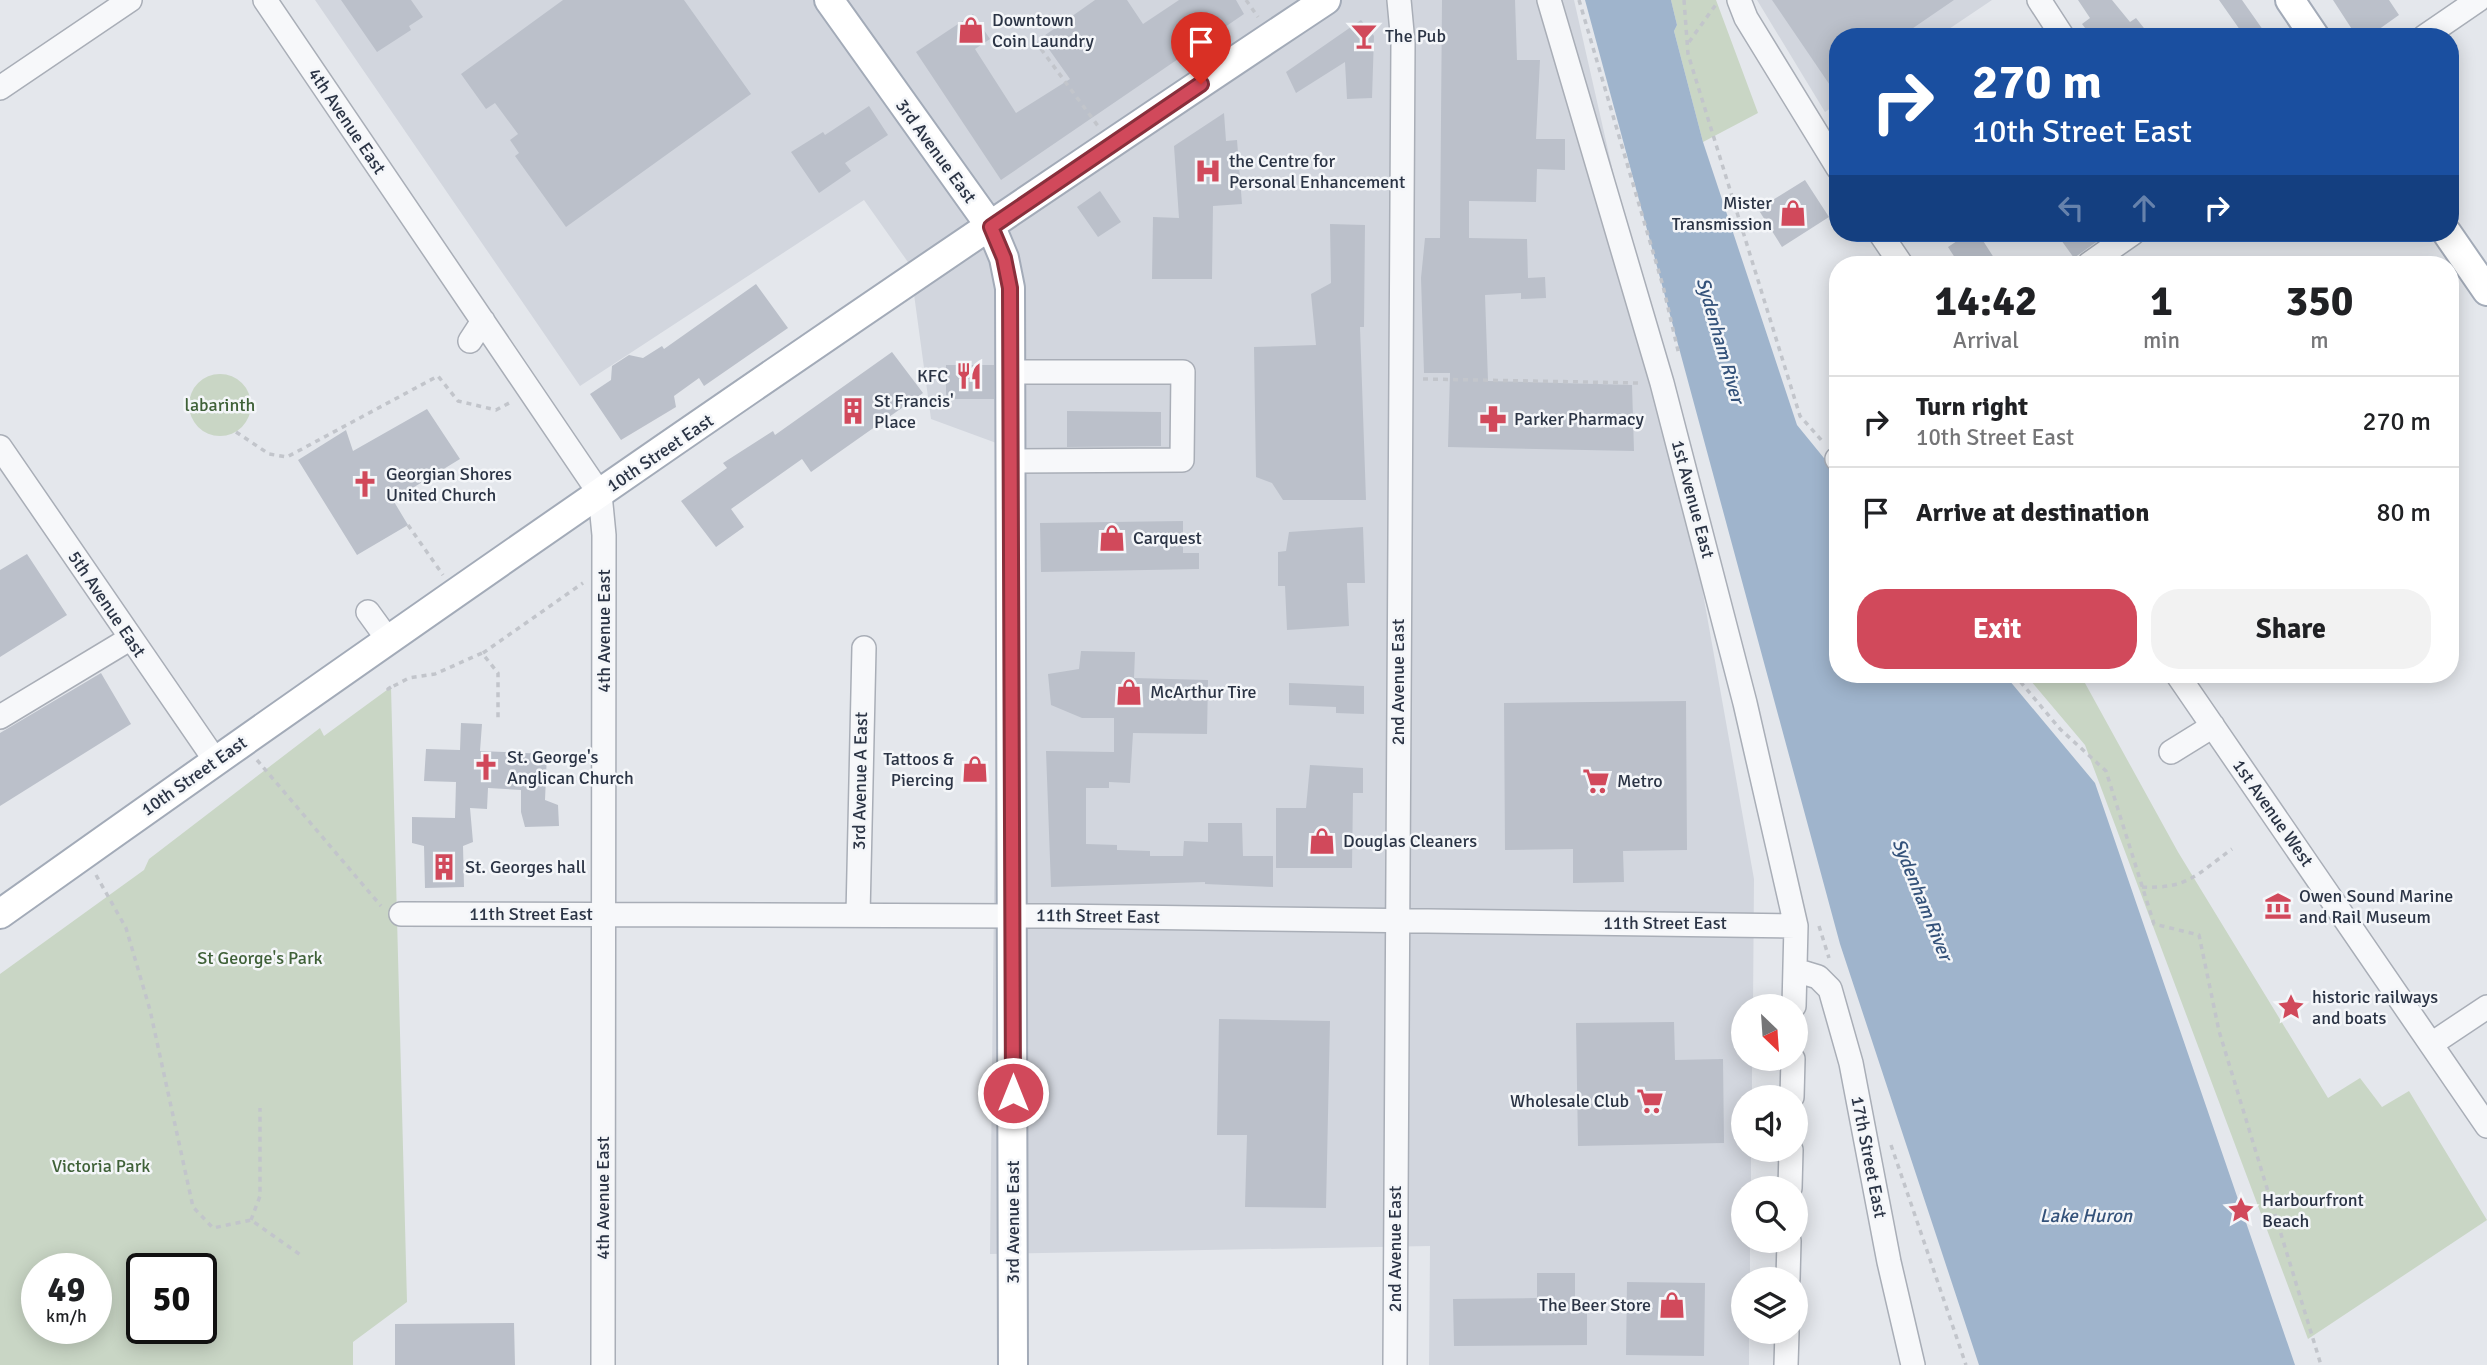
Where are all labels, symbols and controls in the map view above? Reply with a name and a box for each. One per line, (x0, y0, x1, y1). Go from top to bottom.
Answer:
place label: Downtown Coin Laundry (992, 9, 1094, 52)
pin (1171, 12.0, 1231, 84)
shop icon: Downtown Coin Laundry (956, 15, 986, 45)
bar icon: The Pub (1349, 21, 1379, 51)
icon: arrive (1182, 23, 1220, 61)
place label: The Pub (1385, 25, 1446, 47)
text: 270 m (1972, 52, 2102, 112)
icon: right (1857, 56, 1948, 147)
street label: 4th Avenue East (303, 64, 391, 178)
street label: 3rd Avenue East (891, 95, 981, 207)
text: 10th Street East (1972, 112, 2192, 151)
place label: the Centre for Personal Enhancement (1229, 150, 1405, 193)
hospital icon: the Centre for Personal Enhancement (1193, 156, 1223, 186)
icon: left (2052, 189, 2090, 227)
icon: ahead (2125, 189, 2163, 227)
icon: right (2198, 189, 2236, 227)
place label: Mister Transmission (1672, 192, 1772, 235)
shop icon: Mister Transmission (1778, 198, 1808, 228)
water label: Sydenham River (1691, 275, 1750, 409)
text: 14:42 (1934, 276, 2038, 327)
text: 1 (2150, 276, 2173, 327)
text: 350 (2285, 276, 2354, 327)
text: Arrival (1953, 326, 2019, 355)
text: min (2143, 326, 2180, 355)
text: m (2310, 326, 2329, 355)
restaurant icon: KFC (954, 361, 984, 391)
place label: KFC (917, 365, 948, 387)
place label: St Francis' Place (874, 390, 954, 433)
text: Turn right (1916, 391, 2028, 423)
park label: labarinth (185, 394, 255, 416)
building icon: St Francis' Place (838, 396, 868, 426)
icon: right (1857, 403, 1895, 441)
pharmacy icon: Parker Pharmacy (1478, 404, 1508, 434)
text: 270 m (2362, 406, 2431, 438)
place label: Parker Pharmacy (1514, 408, 1644, 430)
street label: 10th Street East (603, 409, 717, 497)
text: 10th Street East (1916, 423, 2074, 452)
street label: 1st Avenue East (1667, 437, 1719, 561)
place label: Georgian Shores United Church (386, 463, 512, 506)
church icon: Georgian Shores United Church (350, 469, 380, 499)
icon: arrive (1857, 494, 1895, 532)
text: Arrive at destination (1916, 497, 2149, 529)
text: 80 m (2376, 497, 2431, 529)
shop icon: Carquest (1097, 523, 1127, 553)
place label: Carquest (1133, 527, 1202, 549)
street label: 5th Avenue East (63, 547, 151, 661)
street label: 4th Avenue East (593, 569, 615, 693)
button: Exit (1857, 589, 2137, 669)
button: Share (2151, 589, 2431, 669)
street label: 2nd Avenue East (1387, 619, 1409, 745)
shop icon: McArthur Tire (1114, 677, 1144, 707)
place label: McArthur Tire (1150, 681, 1257, 703)
street label: 3rd Avenue A East (848, 712, 872, 850)
street label: 10th Street East (137, 732, 251, 820)
place label: St. George's Anglican Church (507, 746, 634, 789)
place label: Tattoos & Piercing (883, 748, 954, 791)
church icon: St. George's Anglican Church (471, 752, 501, 782)
shop icon: Tattoos & Piercing (960, 754, 990, 784)
street label: 1st Avenue West (2228, 755, 2318, 871)
supermarket icon: Metro (1581, 766, 1611, 796)
place label: Metro (1617, 770, 1663, 792)
shop icon: Douglas Cleaners (1307, 826, 1337, 856)
place label: Douglas Cleaners (1343, 830, 1477, 852)
water label: Sydenham River (1887, 835, 1959, 967)
building icon: St. Georges hall (429, 852, 459, 882)
place label: St. Georges hall (465, 856, 586, 878)
place label: Owen Sound Marine and Rail Museum (2299, 885, 2453, 928)
museum icon: Owen Sound Marine and Rail Museum (2263, 891, 2293, 921)
street label: 11th Street East (469, 903, 593, 925)
street label: 11th Street East (1036, 904, 1160, 928)
street label: 11th Street East (1603, 912, 1727, 934)
park label: St George's Park (197, 947, 323, 969)
place label: historic railways and boats (2312, 986, 2438, 1029)
place icon: historic railways and boats (2276, 992, 2306, 1022)
north arrow (1731, 994, 1808, 1071)
map controls (1731, 994, 1808, 1344)
position arrow (976, 1056, 1050, 1130)
button: sound (1731, 1085, 1808, 1162)
supermarket icon: Wholesale Club (1635, 1086, 1665, 1116)
place label: Wholesale Club (1510, 1090, 1629, 1112)
street label: 17th Street East (1846, 1094, 1892, 1220)
street label: 4th Avenue East (592, 1136, 614, 1260)
park label: Victoria Park (52, 1155, 150, 1177)
street label: 3rd Avenue East (1002, 1160, 1024, 1284)
button: search (1731, 1176, 1808, 1253)
street label: 2nd Avenue East (1384, 1186, 1406, 1312)
place label: Harbourfront Beach (2262, 1189, 2364, 1232)
place icon: Harbourfront Beach (2226, 1195, 2256, 1225)
water label: Lake Huron (2040, 1204, 2133, 1228)
speed limit sign: 50 (126, 1253, 217, 1344)
button: layers (1731, 1267, 1808, 1344)
text: 49 (48, 1268, 85, 1311)
shop icon: The Beer Store (1657, 1290, 1687, 1320)
place label: The Beer Store (1539, 1294, 1651, 1316)
text: km/h (46, 1305, 87, 1327)

